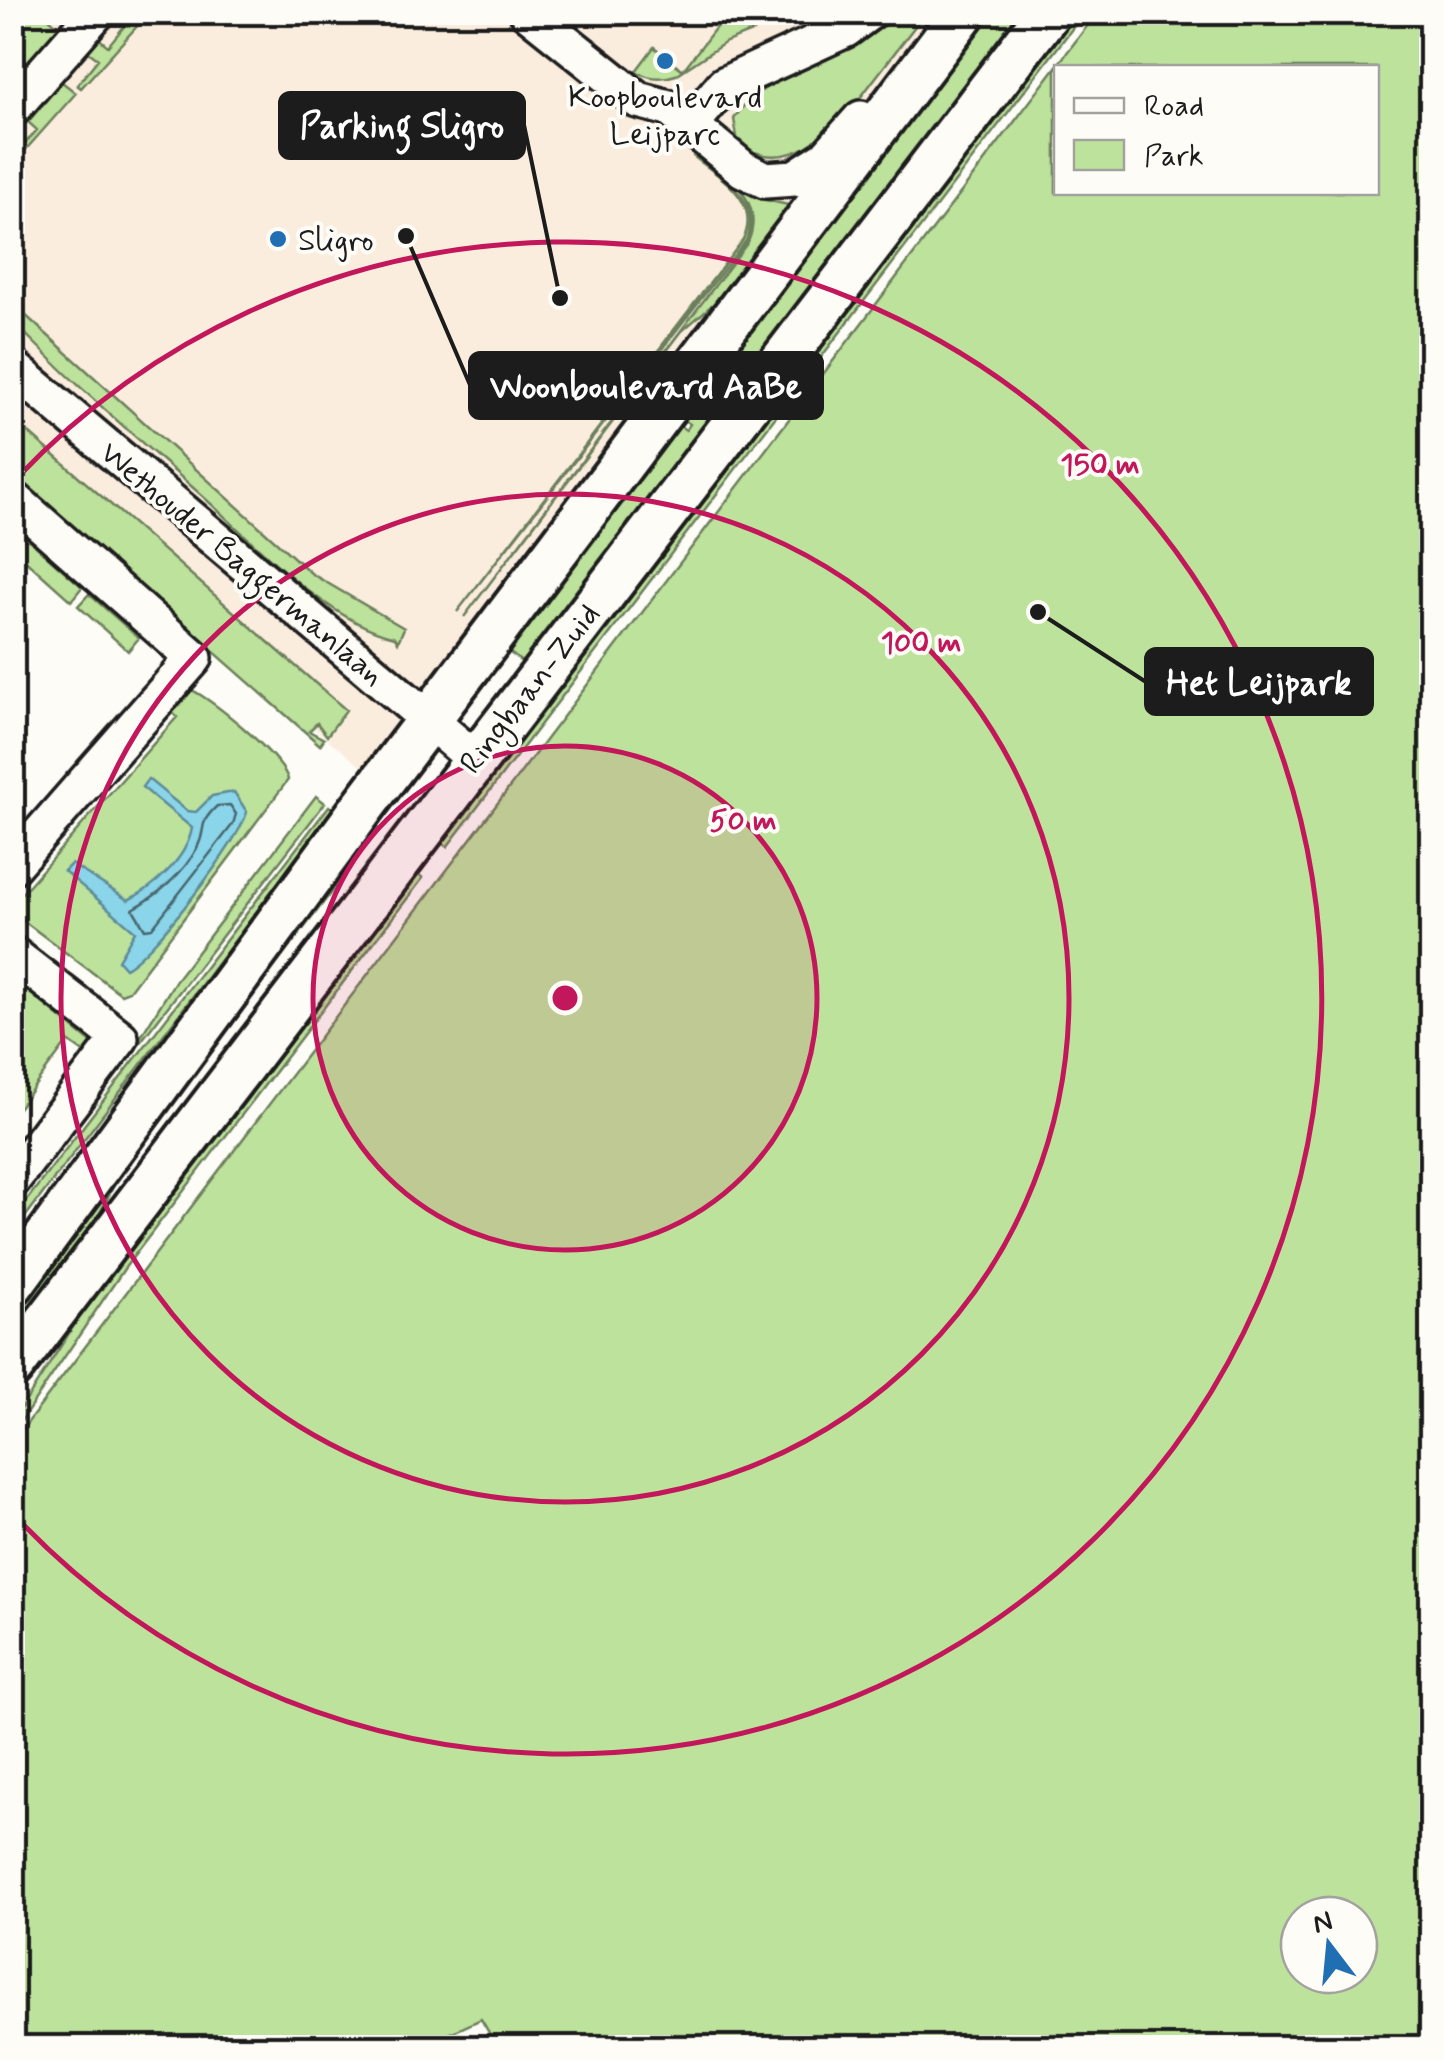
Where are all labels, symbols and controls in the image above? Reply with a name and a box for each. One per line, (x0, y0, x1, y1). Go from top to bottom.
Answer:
marker: Koopboulevard Leijparc (654, 50, 676, 72)
legend (1054, 65, 1379, 195)
place label: Koopboulevard Leijparc (568, 77, 762, 156)
text: Road (1144, 87, 1204, 126)
callout: Parking Sligro (280, 93, 524, 158)
text: Parking Sligro (300, 104, 504, 155)
text: Park (1144, 137, 1204, 176)
place label: Sligro (298, 220, 374, 262)
marker: Sligro (267, 228, 289, 250)
callout: Woonboulevard AaBe (470, 353, 822, 418)
text: Woonboulevard AaBe (490, 365, 802, 411)
street label: Wethouder Baggermanlaan (89, 433, 393, 699)
text: 150 m (1060, 446, 1140, 485)
street label: Ringbaan-Zuid (451, 595, 612, 784)
text: 100 m (881, 624, 961, 663)
callout: Het Leijpark (1146, 649, 1372, 714)
text: Het Leijpark (1166, 661, 1352, 707)
text: 50 m (709, 802, 777, 841)
centre of rings (547, 980, 583, 1016)
north arrow (1279, 1895, 1379, 1995)
text: N (1309, 1903, 1337, 1944)

